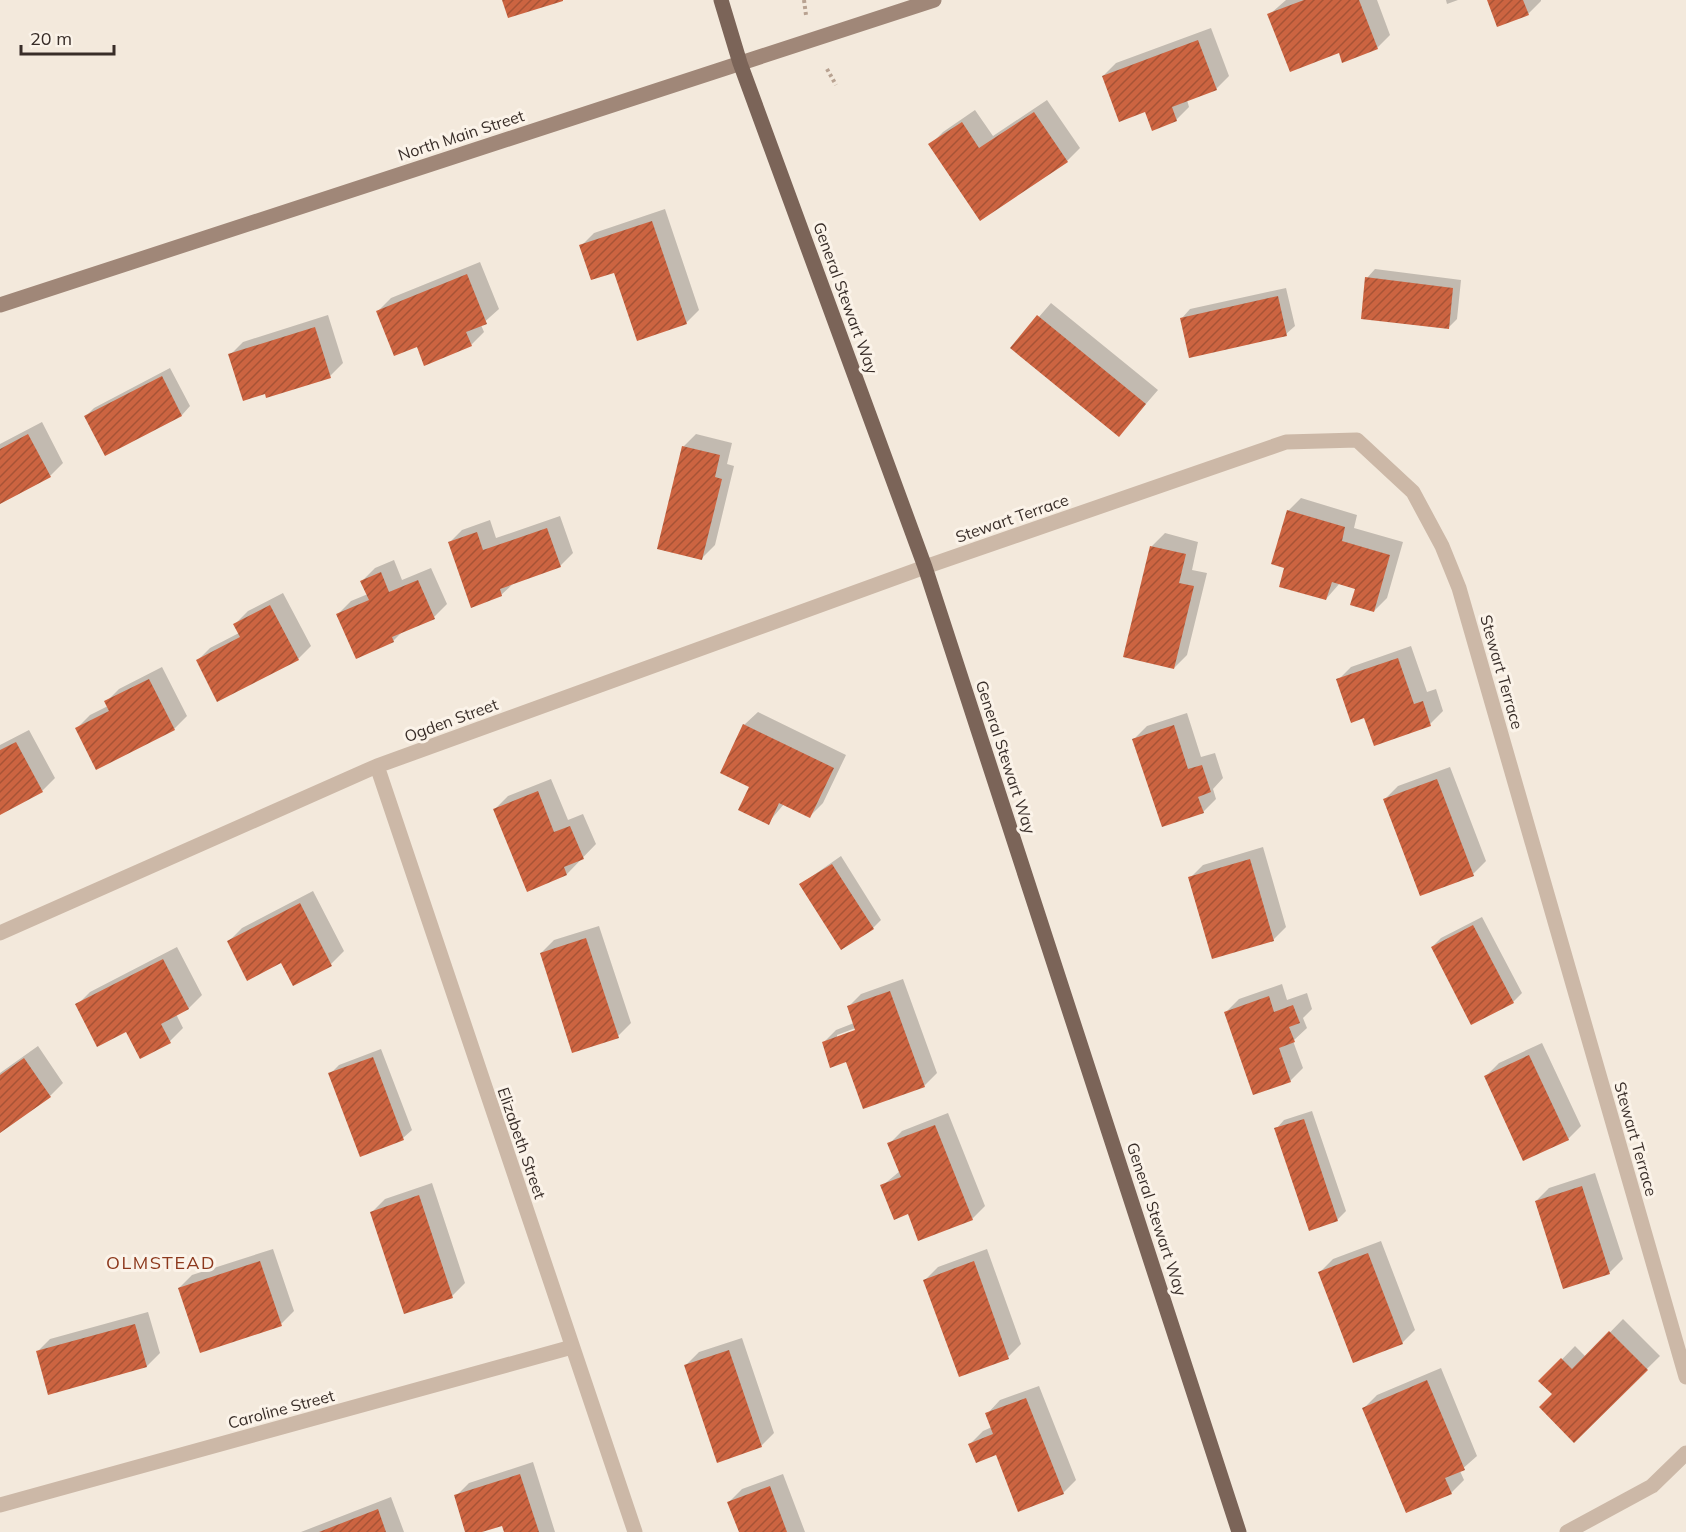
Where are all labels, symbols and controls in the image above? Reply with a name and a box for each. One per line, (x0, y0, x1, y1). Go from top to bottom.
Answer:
scale bar (21, 18, 114, 56)
text: 20 m (30, 27, 72, 50)
street label: North Main Street (395, 105, 527, 165)
street label: General Stewart Way (809, 219, 883, 377)
street label: Stewart Terrace (953, 489, 1071, 547)
street label: Stewart Terrace (1476, 612, 1528, 732)
street label: General Stewart Way (972, 678, 1040, 837)
street label: Ogden Street (401, 694, 501, 746)
street label: Stewart Terrace (1610, 1079, 1662, 1199)
street label: Elizabeth Street (494, 1085, 551, 1202)
street label: General Stewart Way (1123, 1140, 1191, 1299)
district label: OLMSTEAD (106, 1251, 216, 1274)
street label: Caroline Street (226, 1385, 337, 1433)

